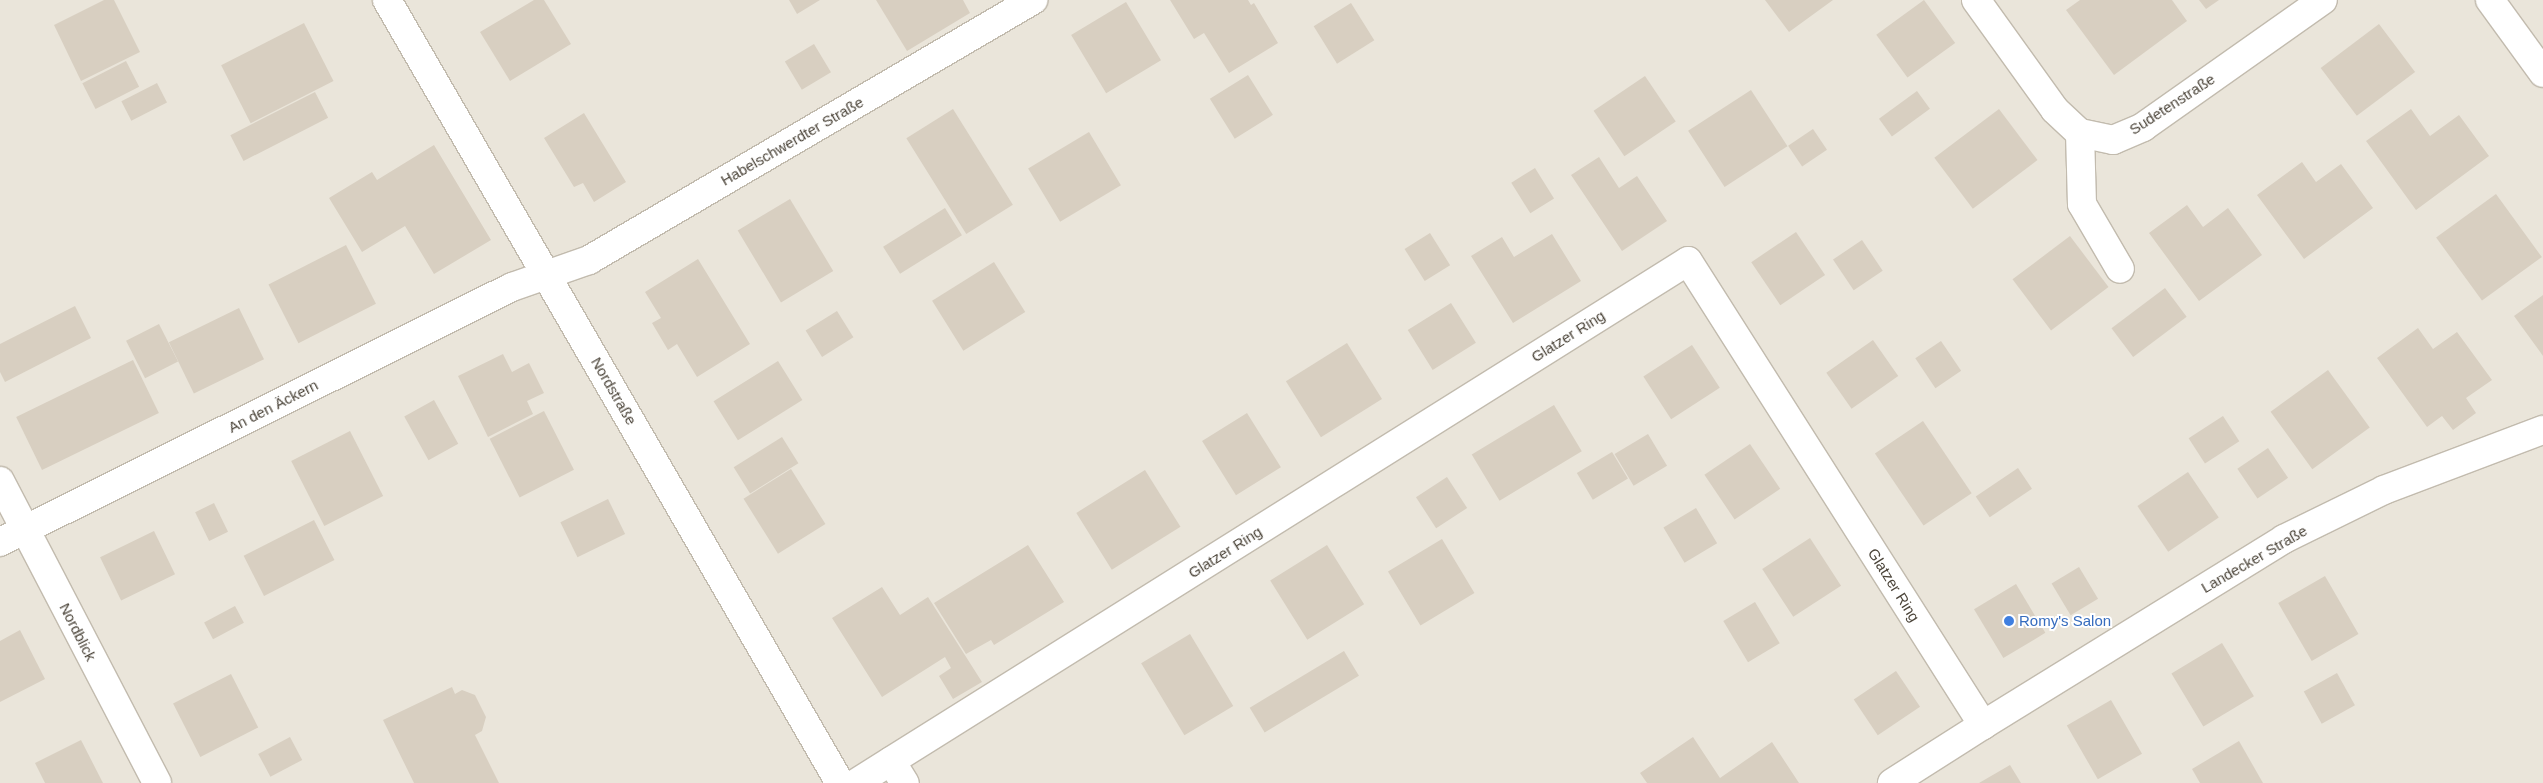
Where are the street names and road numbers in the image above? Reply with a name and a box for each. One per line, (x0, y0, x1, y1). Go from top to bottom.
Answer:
street label: Sudetenstraße (2126, 70, 2218, 138)
street label: Habelschwerdter Straße (717, 93, 867, 189)
street label: Glatzer Ring (1528, 306, 1608, 366)
street label: Nordstraße (587, 354, 641, 428)
street label: An den Äckern (225, 376, 321, 436)
street label: Landecker Straße (2198, 521, 2310, 597)
street label: Glatzer Ring (1185, 522, 1265, 582)
street label: Glatzer Ring (1864, 545, 1924, 625)
street label: Nordblick (56, 600, 100, 664)

